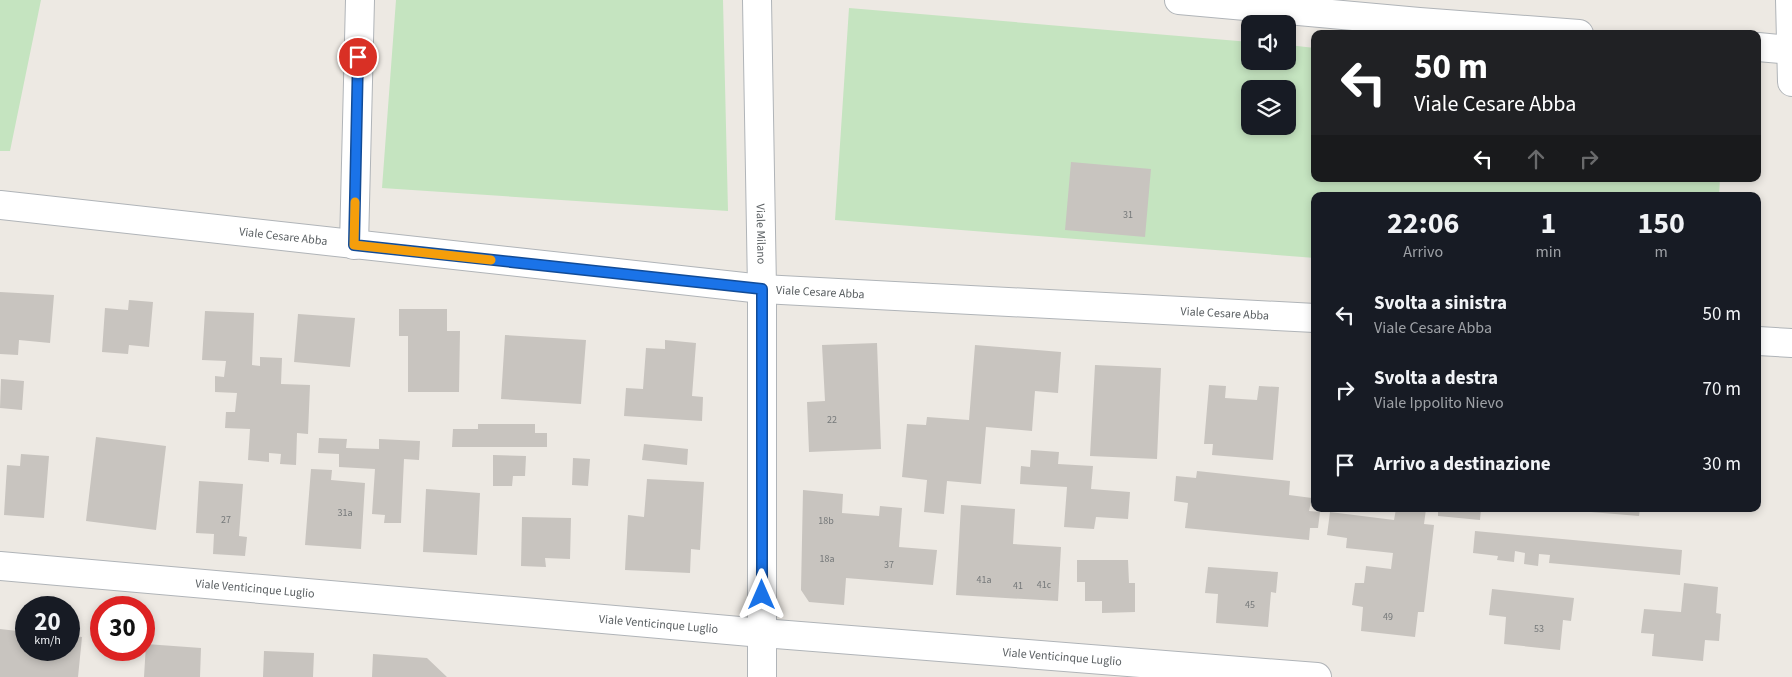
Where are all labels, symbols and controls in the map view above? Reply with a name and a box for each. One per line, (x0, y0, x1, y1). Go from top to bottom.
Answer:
map controls (1241, 15, 1296, 135)
button: sound (1241, 15, 1296, 70)
pin (337, 36, 379, 78)
text: 50 m (1414, 42, 1488, 92)
icon: arrive (344, 43, 372, 71)
icon: left (1331, 50, 1396, 115)
button: layers (1241, 80, 1296, 135)
text: Viale Cesare Abba (1414, 88, 1576, 120)
icon: left (1469, 145, 1497, 173)
icon: ahead (1522, 145, 1550, 173)
icon: right (1575, 145, 1603, 173)
text: 22:06 (1387, 202, 1459, 245)
text: 1 (1540, 202, 1556, 245)
text: 150 (1637, 202, 1685, 245)
street label: Viale Milano (752, 204, 770, 264)
house number: 31 (1123, 208, 1133, 222)
street label: Viale Cesare Abba (238, 223, 328, 250)
text: Arrivo (1403, 241, 1443, 263)
text: min (1535, 241, 1561, 263)
text: m (1655, 241, 1668, 263)
street label: Viale Cesare Abba (776, 281, 865, 303)
text: Svolta a sinistra (1374, 290, 1507, 317)
icon: left (1331, 301, 1359, 329)
text: 50 m (1703, 301, 1741, 328)
street label: Viale Cesare Abba (1180, 302, 1269, 324)
text: Viale Cesare Abba (1374, 317, 1492, 339)
text: Svolta a destra (1374, 365, 1498, 392)
icon: right (1331, 376, 1359, 404)
text: 70 m (1703, 376, 1741, 403)
text: Viale Ippolito Nievo (1374, 392, 1504, 414)
house number: 22 (827, 413, 837, 427)
icon: arrive (1331, 451, 1359, 479)
text: Arrivo a destinazione (1374, 451, 1551, 478)
text: 30 m (1703, 451, 1741, 478)
house number: 31a (338, 506, 352, 520)
house number: 27 (221, 513, 231, 527)
house number: 18b (818, 514, 834, 528)
house number: 18a (820, 552, 834, 566)
house number: 37 (884, 558, 894, 572)
position arrow (735, 568, 787, 620)
house number: 41a (977, 573, 991, 587)
street label: Viale Venticinque Luglio (195, 575, 315, 602)
house number: 41c (1037, 578, 1052, 592)
house number: 41 (1013, 579, 1023, 593)
speed limit sign: 30 (90, 596, 155, 661)
house number: 45 (1245, 598, 1255, 612)
text: 20 (34, 604, 61, 640)
street label: Viale Venticinque Luglio (598, 610, 719, 638)
house number: 49 (1383, 610, 1393, 624)
house number: 53 (1534, 622, 1544, 636)
text: km/h (34, 632, 61, 649)
street label: Viale Venticinque Luglio (1002, 644, 1122, 670)

